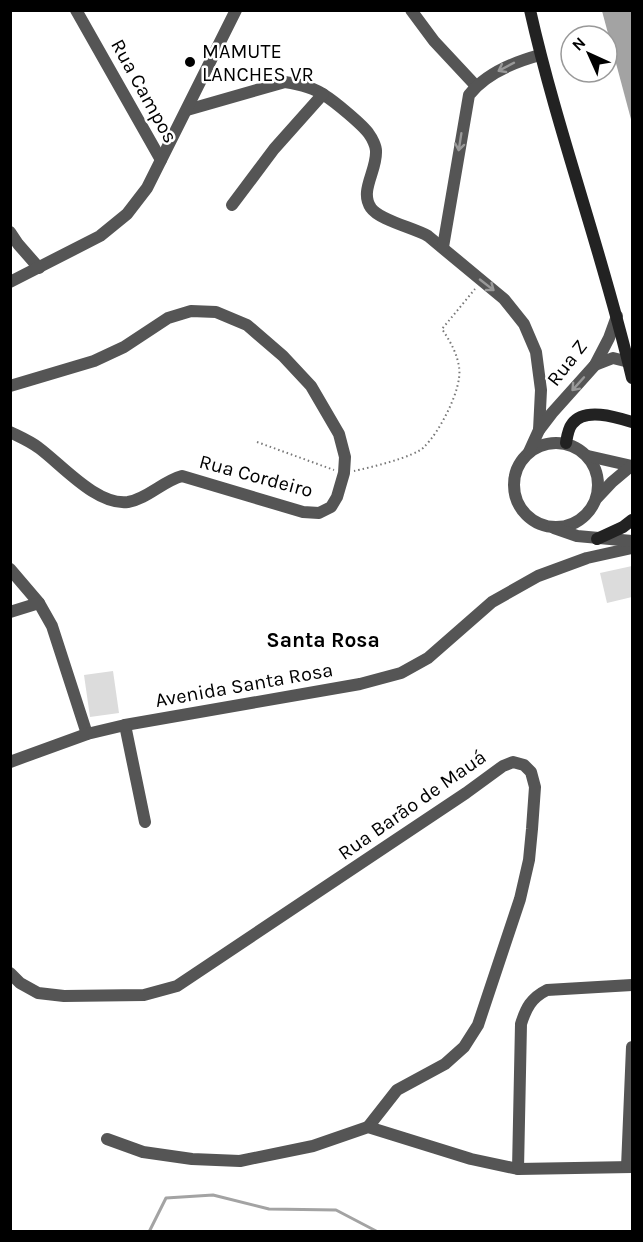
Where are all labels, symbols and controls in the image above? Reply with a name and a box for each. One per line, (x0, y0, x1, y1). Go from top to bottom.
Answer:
north arrow (559, 24, 619, 84)
text: N (568, 33, 590, 55)
street label: Rua Campos (106, 35, 182, 147)
place label: MAMUTE LANCHES VR (202, 40, 314, 86)
marker: MAMUTE LANCHES VR (183, 55, 197, 69)
one-way arrow (498, 61, 515, 73)
one-way arrow (455, 131, 466, 151)
one-way arrow (478, 278, 494, 291)
street label: Rua Z (542, 335, 592, 391)
one-way arrow (571, 376, 585, 391)
street label: Rua Cordeiro (197, 450, 315, 502)
district label: Santa Rosa (266, 628, 380, 652)
street label: Avenida Santa Rosa (153, 658, 335, 712)
street label: Rua Barão de Mauá (334, 745, 490, 865)

